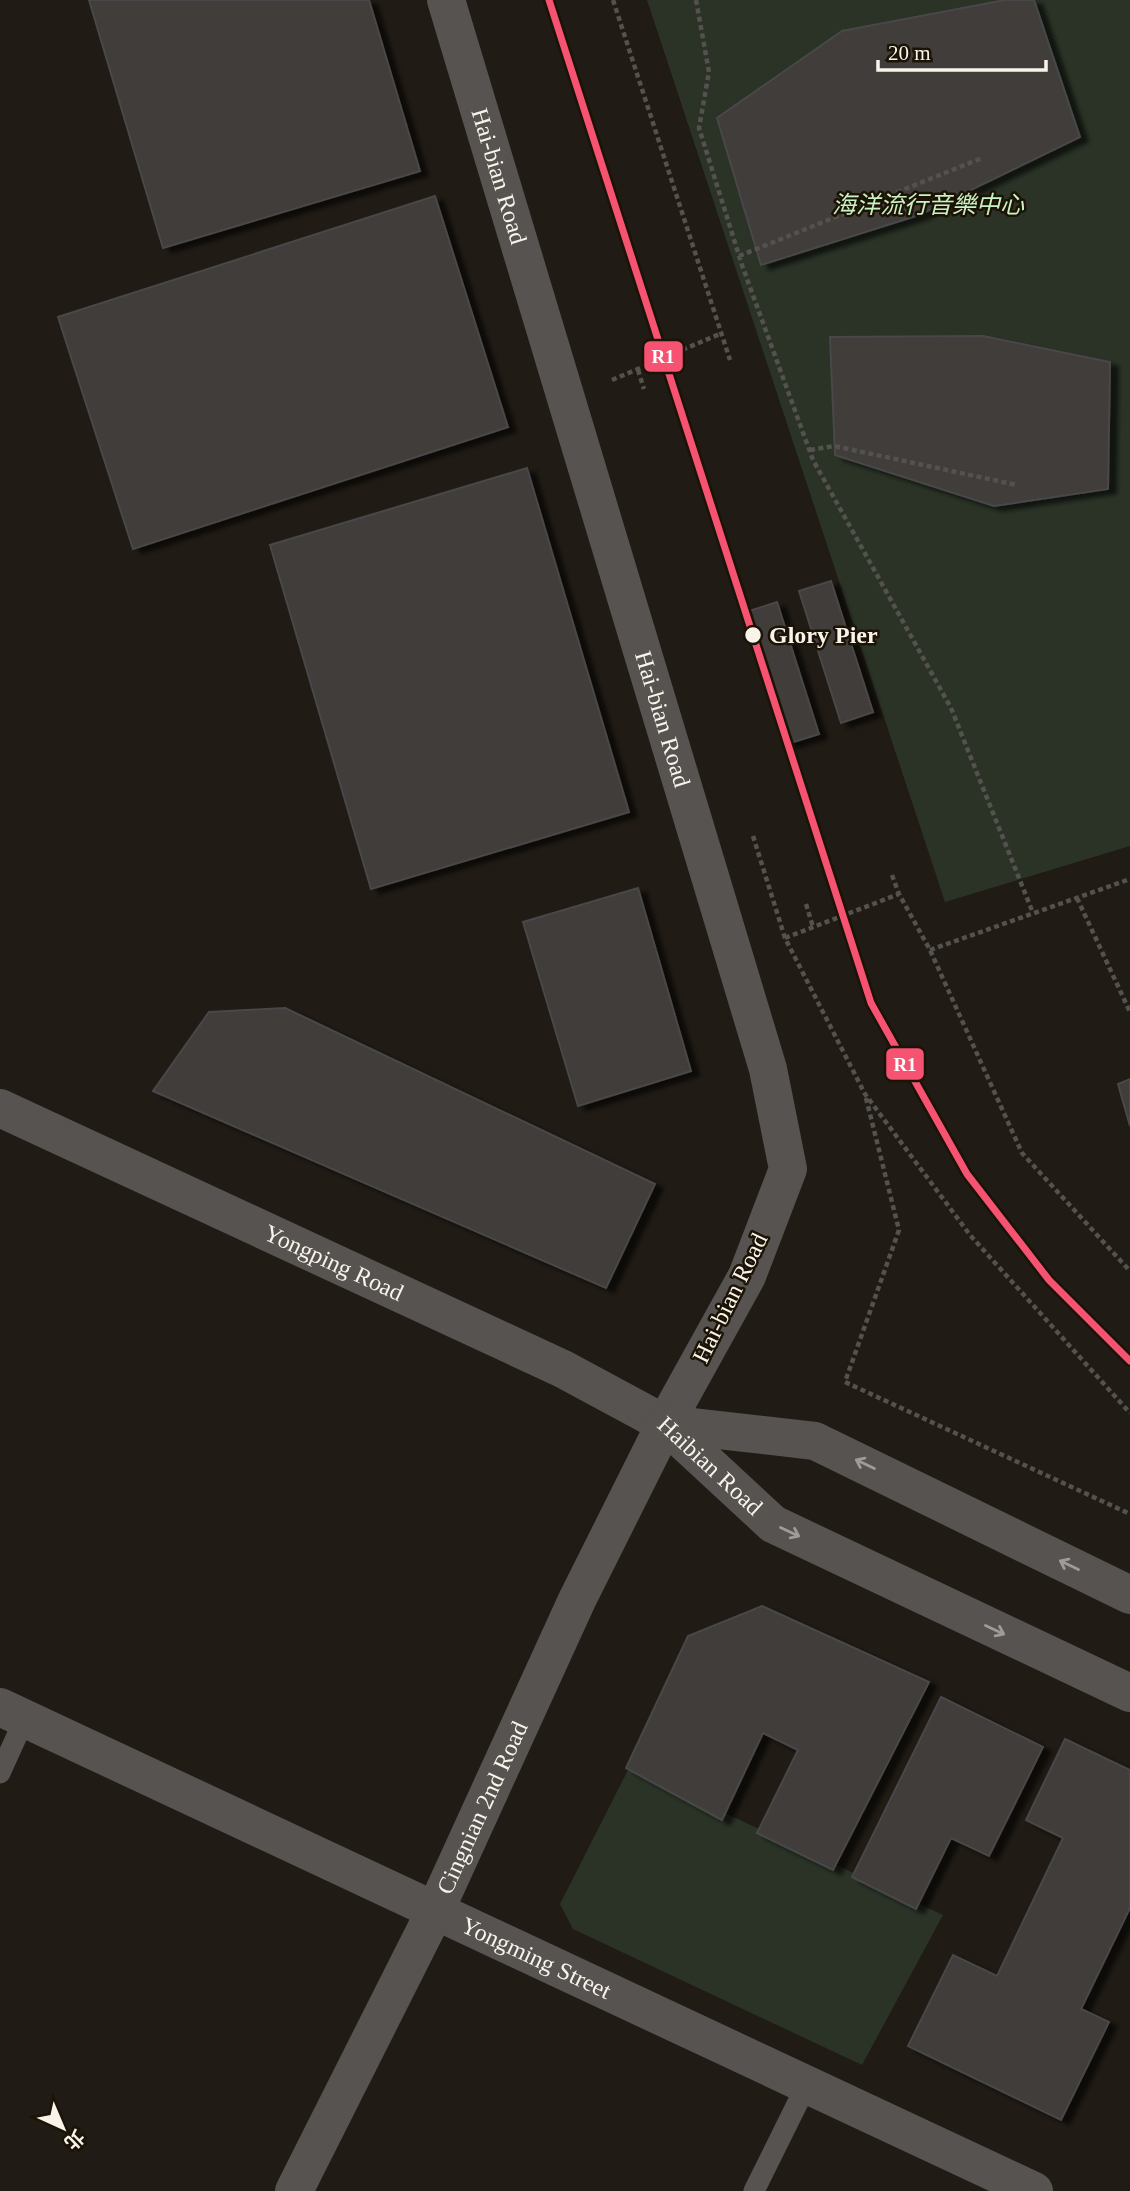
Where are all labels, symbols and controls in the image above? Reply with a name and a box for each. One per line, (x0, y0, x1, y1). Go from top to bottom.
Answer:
scale bar (878, 28, 1046, 72)
text: 20 m (888, 41, 931, 65)
street label: Hai-bian Road (466, 105, 532, 247)
park label: 海洋流行音樂中心 (832, 192, 1025, 218)
line badge: R1 (643, 340, 684, 373)
text: R1 (651, 346, 675, 367)
place label: Glory Pier (769, 622, 878, 648)
marker: Glory Pier (743, 625, 763, 645)
street label: Hai-bian Road (630, 648, 695, 790)
line badge: R1 (885, 1047, 925, 1081)
text: R1 (893, 1054, 917, 1075)
street label: Yongping Road (260, 1219, 408, 1306)
street label: Hai-bian Road (687, 1229, 773, 1367)
street label: Haibian Road (653, 1411, 768, 1520)
one-way arrow (855, 1457, 876, 1471)
one-way arrow (779, 1527, 800, 1540)
one-way arrow (1059, 1557, 1080, 1571)
one-way arrow (984, 1623, 1005, 1637)
street label: Cingnian 2nd Road (432, 1717, 533, 1898)
street label: Yongming Street (457, 1912, 615, 2004)
north arrow (28, 2093, 98, 2163)
text: 北 (60, 2126, 89, 2154)

